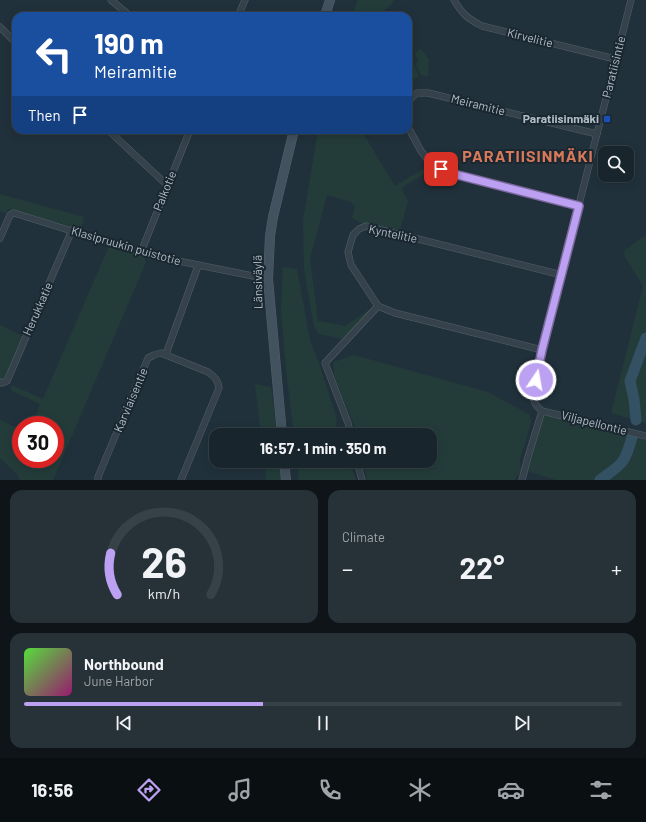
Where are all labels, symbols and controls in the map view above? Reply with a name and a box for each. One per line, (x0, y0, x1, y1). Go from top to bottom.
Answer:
street label: Kirvelitie (506, 25, 555, 49)
text: 190 m (94, 26, 164, 60)
icon: left (28, 28, 80, 80)
street label: Paratiisintie (599, 34, 627, 99)
text: Meiramitie (94, 60, 177, 82)
street label: Meiramitie (450, 91, 507, 118)
icon: arrive (69, 104, 91, 126)
text: Then (28, 106, 61, 124)
place label: Paratiisinmäki (523, 111, 599, 125)
marker: Paratiisinmäki (602, 114, 612, 124)
district label: PARATIISINMÄKI (462, 146, 594, 165)
map controls (598, 146, 634, 182)
button: search (598, 146, 634, 182)
pin (424, 152, 458, 186)
icon: arrive (430, 158, 452, 180)
street label: Palkotie (150, 169, 178, 213)
street label: Kyntelitie (368, 221, 419, 245)
street label: Klasipruukin puistotie (70, 223, 183, 267)
street label: Länsiväylä (250, 255, 264, 309)
street label: Herukkatie (19, 280, 55, 337)
position arrow (515, 359, 557, 401)
street label: Karviaisentie (110, 365, 150, 434)
street label: Viljapellontie (560, 407, 629, 437)
speed limit sign: 30 (12, 416, 64, 468)
text: 16:57 · 1 min · 350 m (260, 439, 386, 457)
text: Climate (342, 529, 385, 545)
text: 26 (141, 535, 187, 585)
text: 22° (460, 549, 504, 585)
text: − (342, 555, 353, 581)
text: + (611, 555, 622, 581)
text: km/h (148, 584, 180, 601)
text: Northbound (84, 655, 164, 673)
text: June Harbor (84, 673, 154, 689)
icon: previous (113, 712, 135, 734)
icon: pause (312, 712, 334, 734)
icon: next (511, 712, 533, 734)
icon: directions (135, 776, 163, 804)
icon: music (226, 776, 254, 804)
icon: phone (316, 776, 344, 804)
icon: climate (406, 776, 434, 804)
icon: car (497, 776, 525, 804)
icon: filters (587, 776, 615, 804)
text: 16:56 (31, 779, 73, 801)

